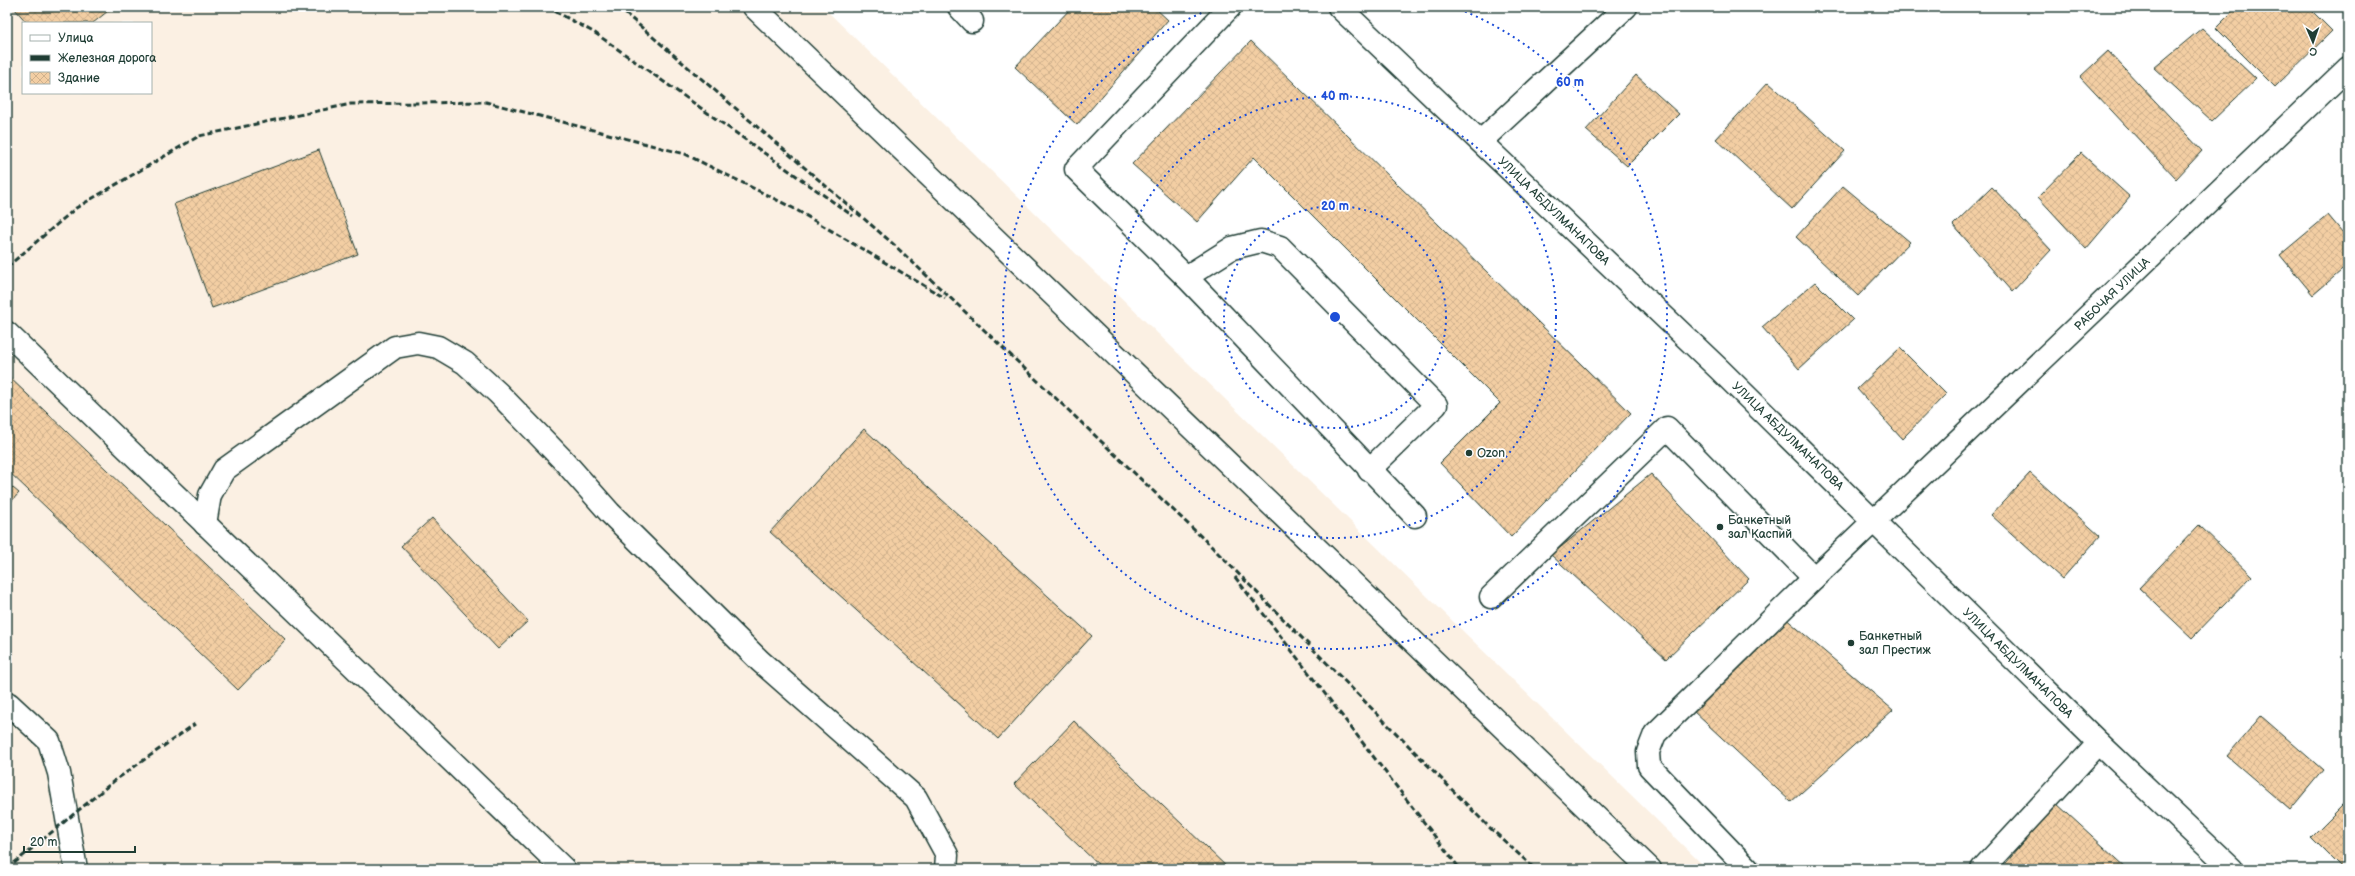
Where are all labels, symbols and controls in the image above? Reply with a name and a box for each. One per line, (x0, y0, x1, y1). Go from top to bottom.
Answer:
legend (22, 22, 152, 94)
north arrow (2293, 22, 2333, 62)
text: Улица (58, 31, 94, 46)
text: С (2309, 45, 2317, 58)
text: Железная дорога (58, 51, 156, 66)
text: Здание (58, 71, 100, 86)
text: 60 m (1556, 75, 1584, 90)
text: 40 m (1321, 89, 1349, 104)
street label: УЛИЦА АБДУЛМАНАПОВА (1495, 154, 1613, 269)
text: 20 m (1321, 199, 1349, 214)
street label: РАБОЧАЯ УЛИЦА (2071, 254, 2154, 334)
centre of rings (1328, 310, 1342, 324)
street label: УЛИЦА АБДУЛМАНАПОВА (1729, 379, 1847, 494)
place label: Ozon (1477, 446, 1505, 461)
marker: Ozon (1464, 448, 1474, 458)
place label: Банкетный зал Каспий (1728, 513, 1792, 542)
marker: Банкетный зал Каспий (1715, 522, 1725, 532)
street label: УЛИЦА АБДУЛМАНАПОВА (1959, 605, 2076, 722)
place label: Банкетный зал Престиж (1859, 629, 1932, 658)
marker: Банкетный зал Престиж (1846, 638, 1856, 648)
scale bar (24, 828, 135, 854)
text: 20 m (30, 835, 57, 850)

